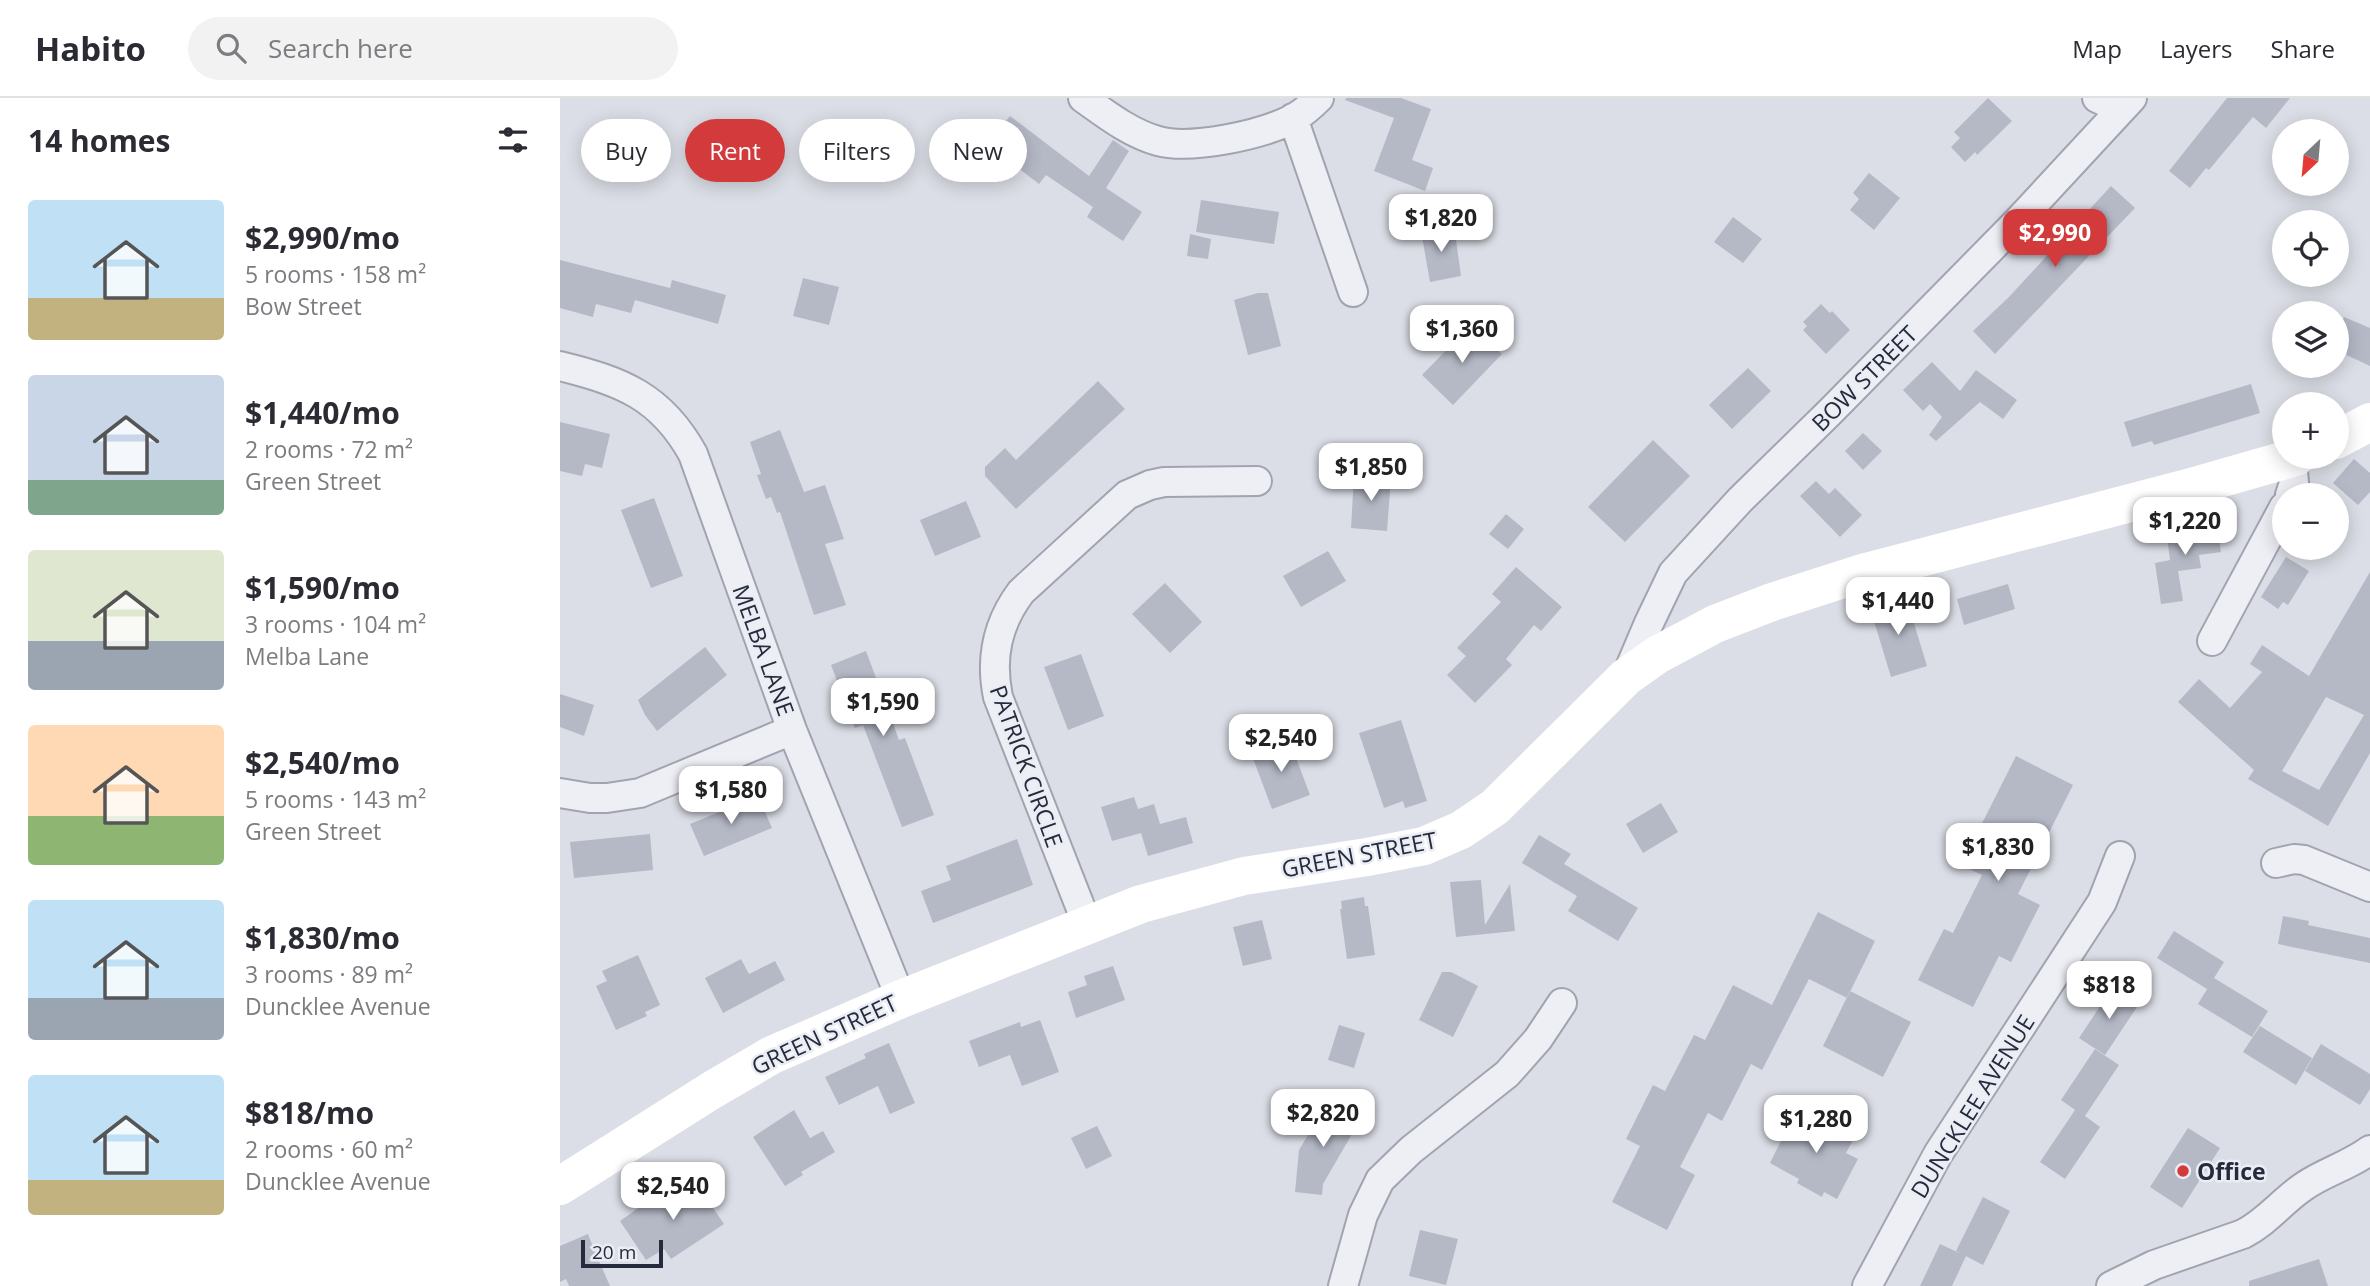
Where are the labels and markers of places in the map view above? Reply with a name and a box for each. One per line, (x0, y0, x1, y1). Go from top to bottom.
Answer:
pin: $1,820 (1384, 194, 1498, 254)
pin: $2,990 (1998, 209, 2112, 269)
pin: $1,360 (1405, 306, 1519, 365)
pin: $1,850 (1314, 444, 1428, 503)
pin: $1,220 (2128, 498, 2242, 557)
pin: $1,440 (1841, 578, 1955, 637)
pin: $1,590 (826, 678, 940, 738)
pin: $2,540 (1224, 714, 1338, 774)
pin: $1,580 (674, 766, 788, 826)
pin: $1,830 (1941, 824, 2055, 883)
pin: $818 (2068, 962, 2150, 1021)
pin: $2,820 (1266, 1090, 1380, 1149)
pin: $1,280 (1759, 1096, 1873, 1155)
place label: Office (2197, 1155, 2266, 1187)
pin: $2,540 (616, 1162, 730, 1222)
marker: Office (2175, 1163, 2191, 1179)

